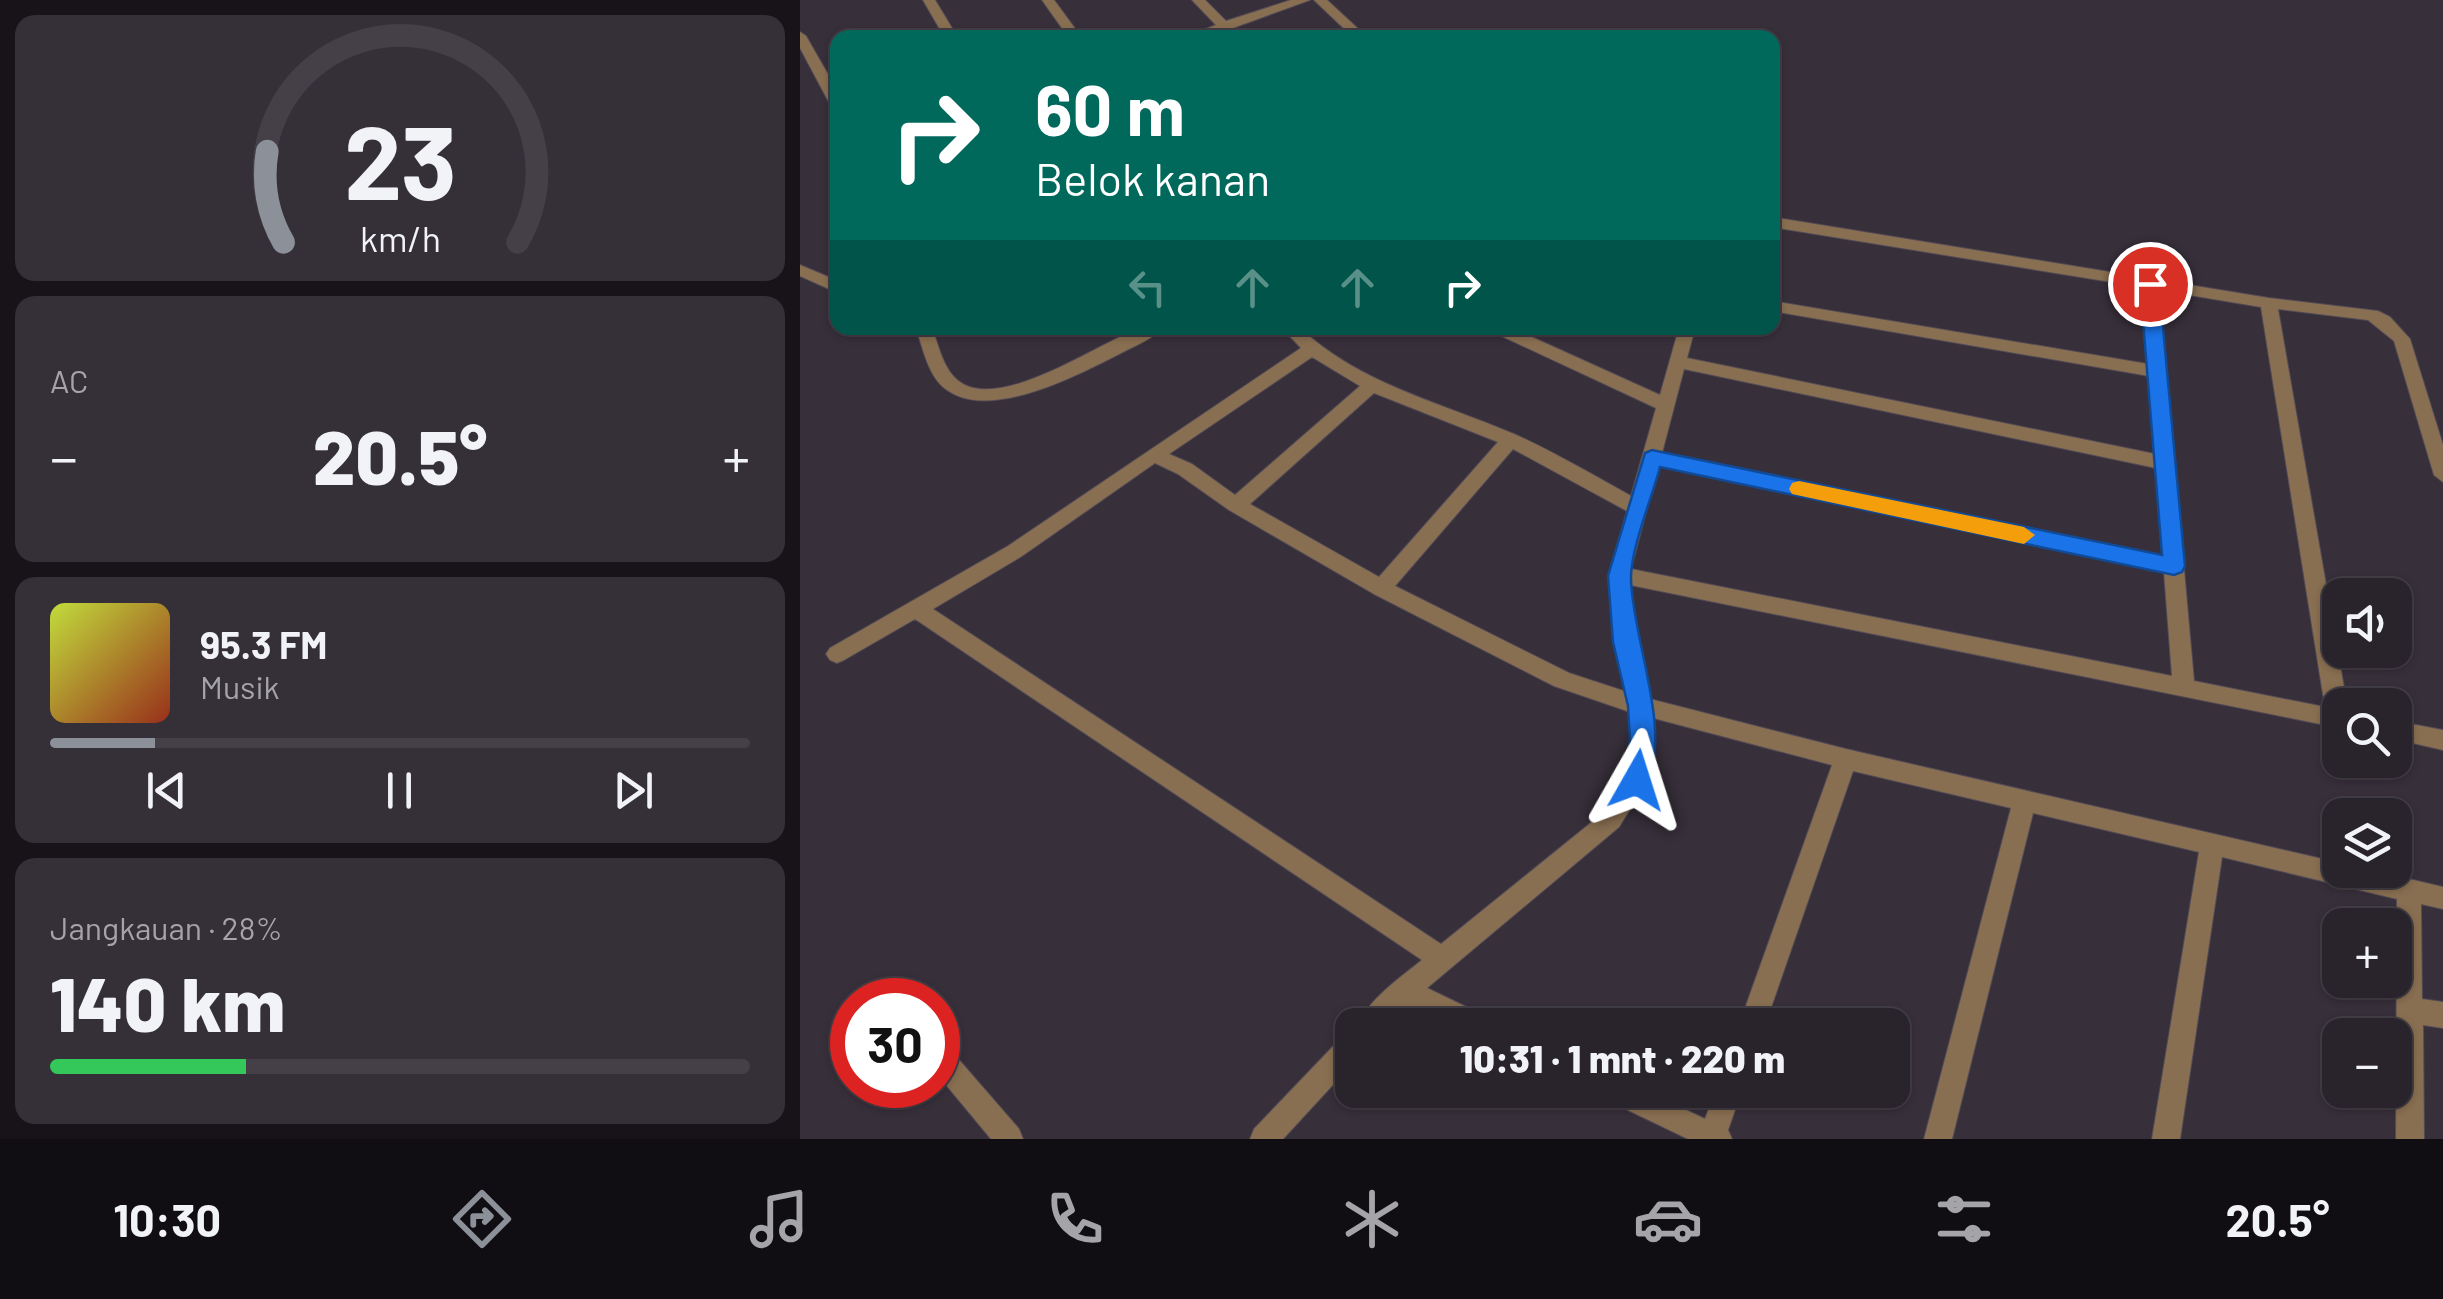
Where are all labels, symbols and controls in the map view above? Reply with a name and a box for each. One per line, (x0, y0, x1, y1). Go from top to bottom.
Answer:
text: 60 m (1035, 66, 1185, 150)
icon: right (870, 70, 1000, 200)
text: 23 (344, 96, 456, 221)
text: Belok kanan (1035, 151, 1270, 205)
text: km/h (360, 216, 440, 259)
pin (2108, 242, 2193, 327)
icon: arrive (2123, 257, 2178, 312)
icon: left (1120, 260, 1175, 315)
icon: ahead (1225, 260, 1280, 315)
icon: ahead (1330, 260, 1385, 315)
icon: right (1435, 260, 1490, 315)
text: AC (50, 361, 88, 399)
text: 20.5° (313, 410, 487, 500)
text: − (50, 423, 78, 489)
text: + (722, 423, 750, 489)
map controls (2322, 578, 2412, 1108)
button: sound (2322, 578, 2412, 668)
text: 95.3 FM (200, 621, 328, 667)
text: Musik (200, 667, 280, 705)
button: search (2322, 688, 2412, 778)
position arrow (1585, 728, 1689, 832)
icon: previous (139, 763, 194, 818)
icon: pause (372, 763, 427, 818)
icon: next (606, 763, 661, 818)
button: layers (2322, 798, 2412, 888)
text: Jangkauan · 28% (50, 908, 283, 946)
button: + (2322, 908, 2412, 998)
text: 140 km (50, 957, 285, 1047)
speed limit sign: 30 (830, 978, 960, 1108)
button: − (2322, 1018, 2412, 1108)
text: 10:31 · 1 mnt · 220 m (1460, 1035, 1785, 1081)
icon: directions (447, 1184, 517, 1254)
icon: music (744, 1184, 814, 1254)
icon: phone (1040, 1184, 1110, 1254)
icon: climate (1337, 1184, 1407, 1254)
icon: car (1633, 1184, 1703, 1254)
icon: filters (1929, 1184, 1999, 1254)
text: 10:30 (113, 1192, 221, 1246)
text: 20.5° (2226, 1192, 2330, 1246)

